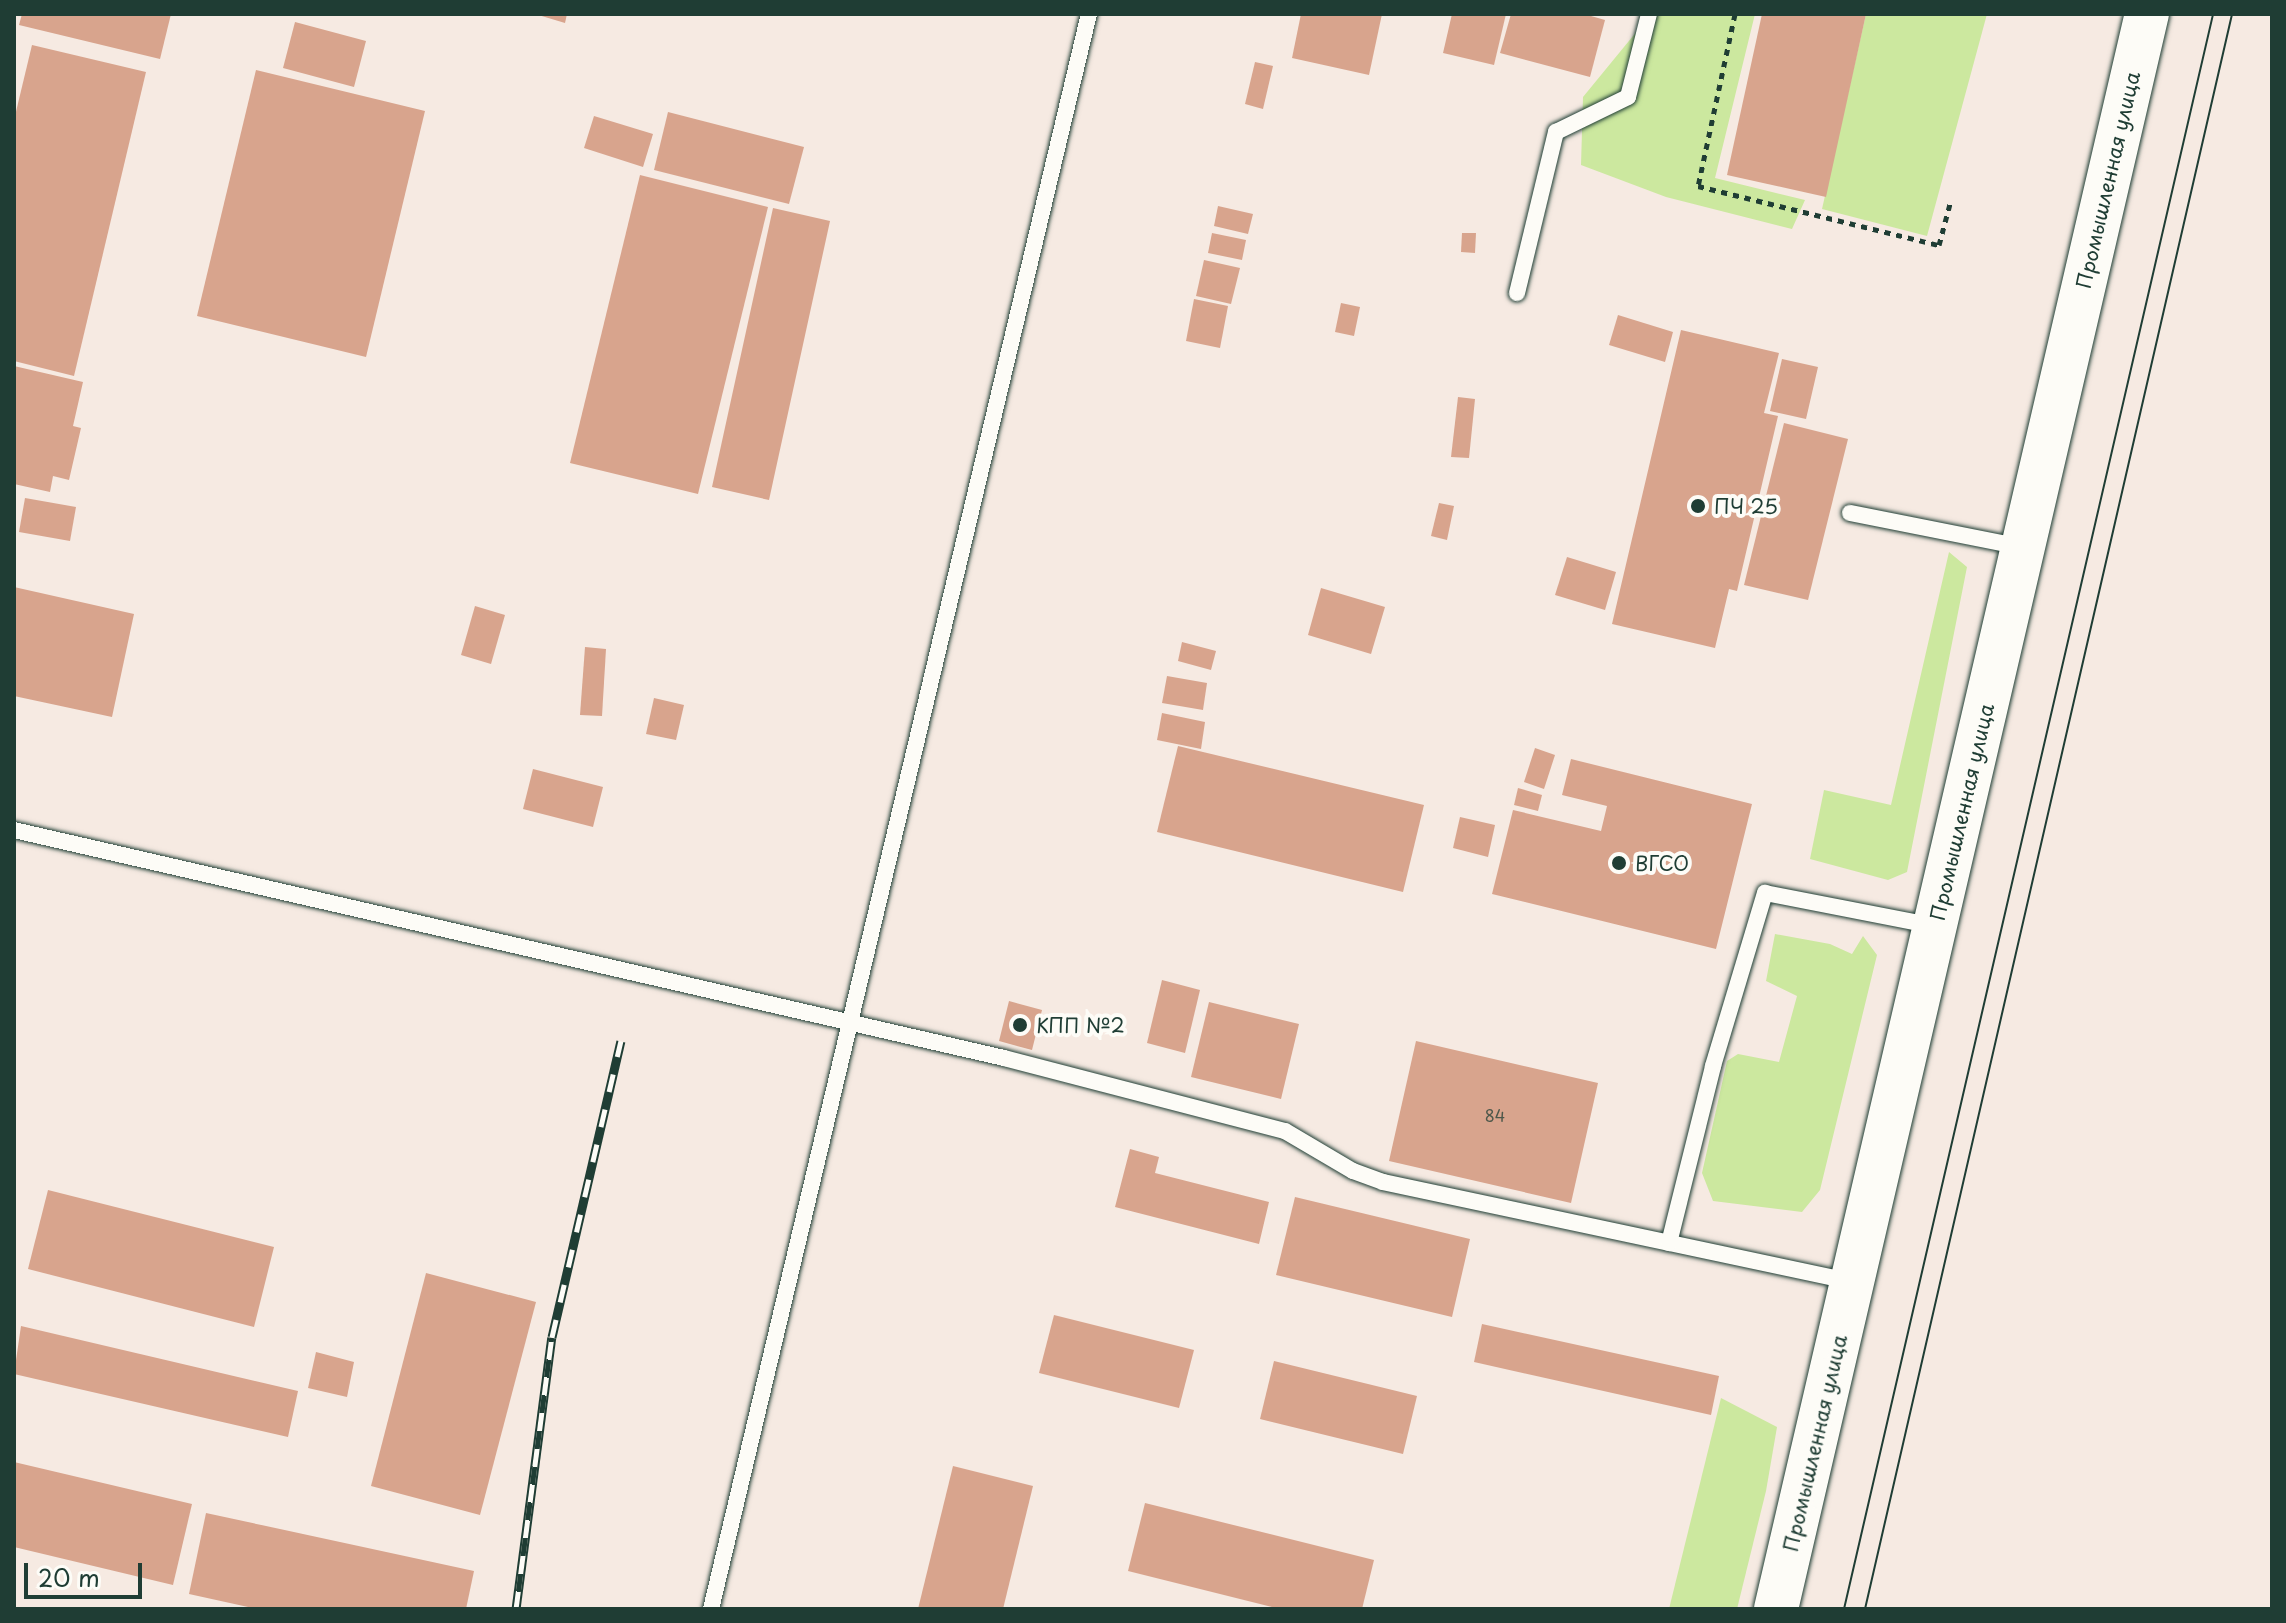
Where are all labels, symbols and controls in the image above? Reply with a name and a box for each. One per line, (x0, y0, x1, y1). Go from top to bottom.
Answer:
street label: Промышленная улица (2071, 69, 2145, 291)
place label: ПЧ 25 (1714, 494, 1777, 518)
marker: ПЧ 25 (1689, 497, 1707, 515)
street label: Промышленная улица (1925, 701, 1999, 923)
place label: ВГСО (1635, 851, 1689, 875)
marker: ВГСО (1610, 854, 1628, 872)
place label: КПП №2 (1036, 1013, 1125, 1037)
marker: КПП №2 (1011, 1016, 1029, 1034)
house number: 84 (1485, 1105, 1505, 1125)
street label: Промышленная улица (1778, 1332, 1852, 1554)
scale bar (28, 1547, 146, 1597)
text: 20 m (38, 1559, 100, 1595)

